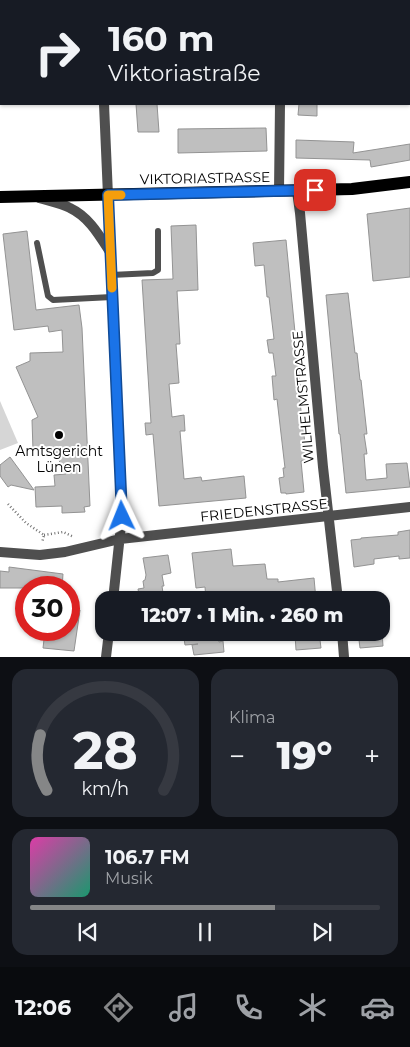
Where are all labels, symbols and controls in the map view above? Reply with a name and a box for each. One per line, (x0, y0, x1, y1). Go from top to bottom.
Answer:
text: 160 m (108, 17, 214, 60)
icon: right (25, 20, 90, 85)
text: Viktoriastraße (108, 60, 260, 87)
street label: VIKTORIASTRASSE (140, 168, 270, 188)
pin (294, 169, 336, 211)
icon: arrive (301, 176, 329, 204)
street label: WILHELMSTRASSE (288, 330, 318, 464)
marker: Amtsgericht Lünen (53, 429, 65, 441)
place label: Amtsgericht Lünen (15, 442, 103, 476)
position arrow (95, 489, 147, 541)
street label: FRIEDENSTRASSE (199, 494, 329, 526)
speed limit sign: 30 (15, 576, 80, 641)
text: 12:07 · 1 Min. · 260 m (142, 604, 343, 627)
text: Klima (229, 708, 275, 727)
text: 28 (73, 719, 138, 782)
text: 19° (277, 732, 332, 779)
text: − (229, 739, 245, 773)
text: + (364, 739, 380, 773)
text: km/h (82, 778, 129, 799)
text: 106.7 FM (105, 846, 190, 869)
text: Musik (105, 869, 153, 888)
icon: previous (74, 918, 102, 946)
icon: pause (191, 918, 219, 946)
icon: next (308, 918, 336, 946)
icon: directions (101, 990, 136, 1025)
icon: music (166, 990, 201, 1025)
icon: phone (231, 990, 266, 1025)
icon: climate (295, 990, 330, 1025)
icon: car (360, 990, 395, 1025)
text: 12:06 (15, 994, 71, 1021)

